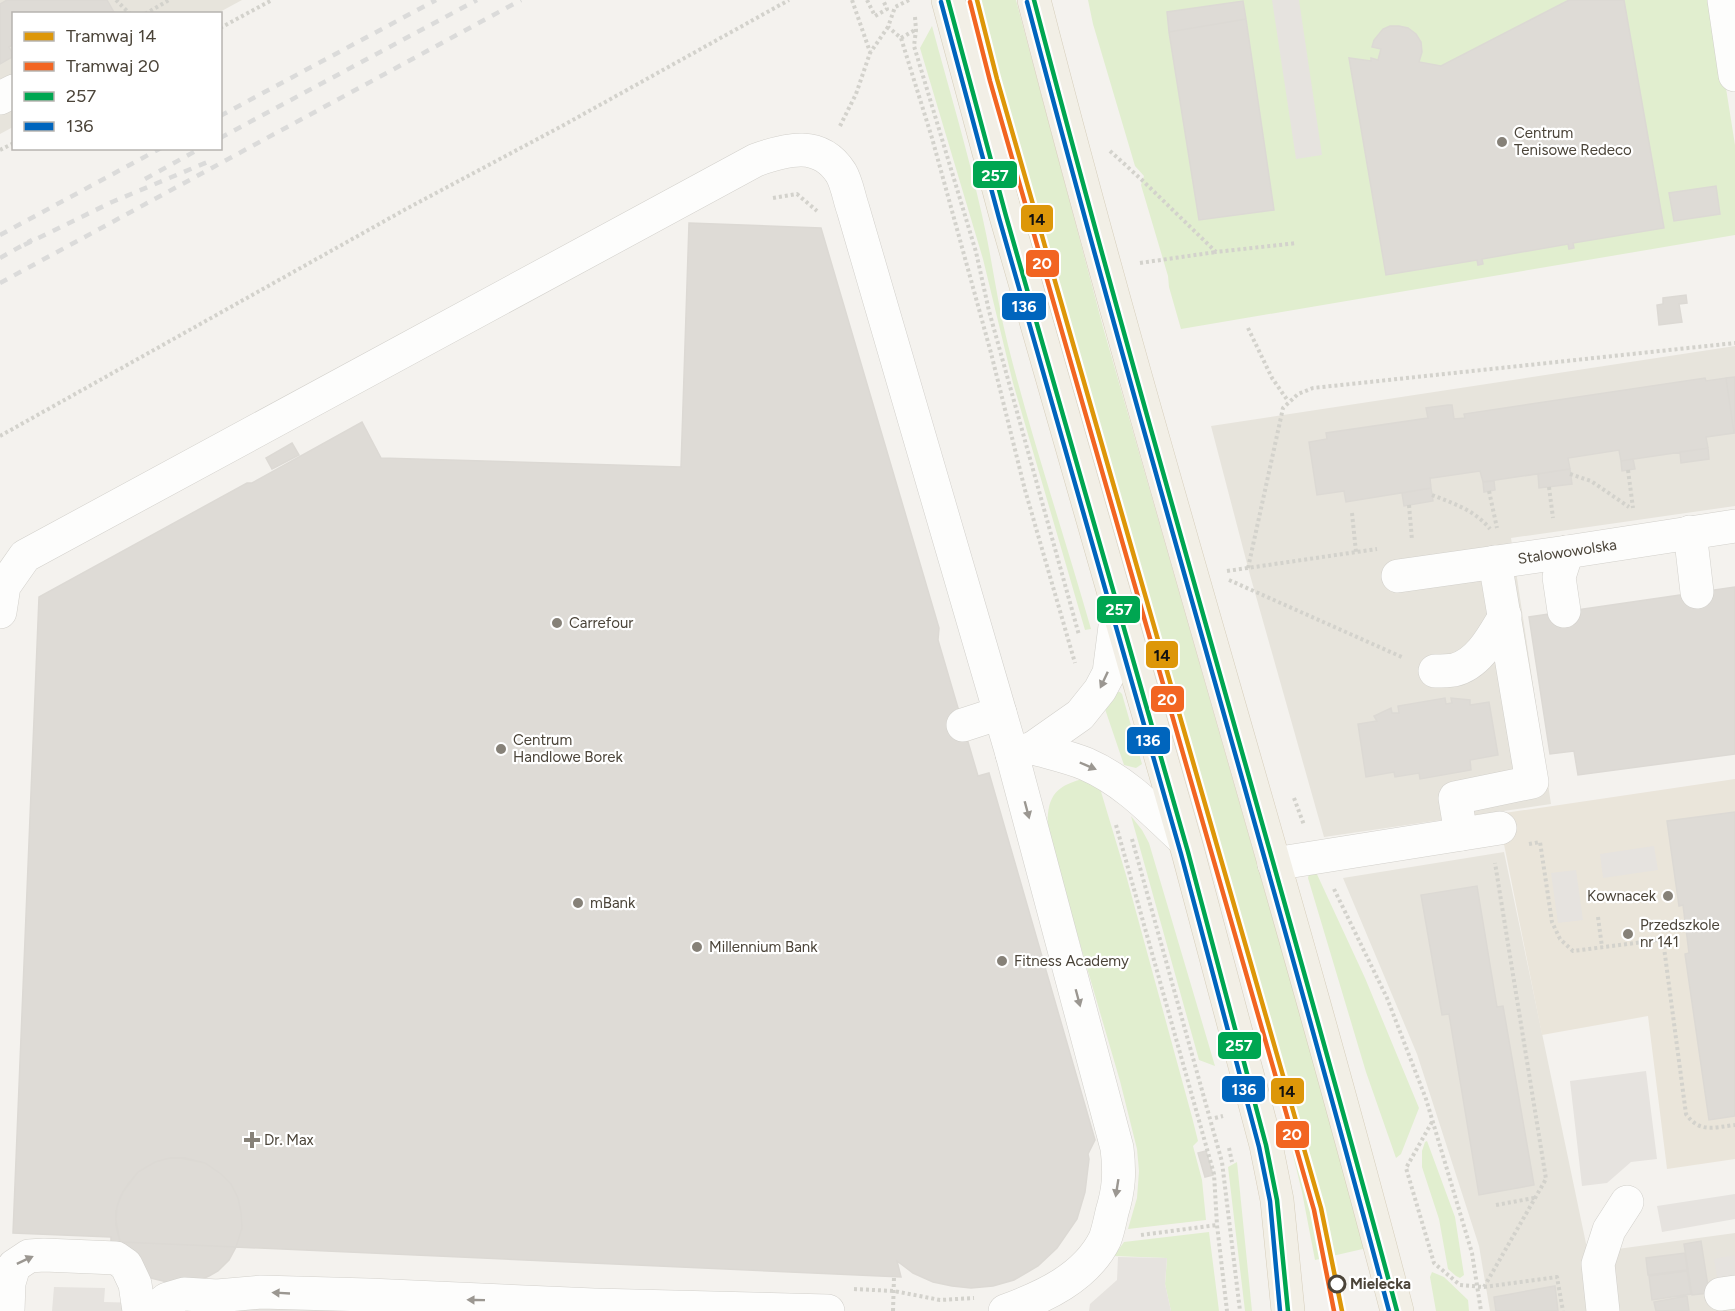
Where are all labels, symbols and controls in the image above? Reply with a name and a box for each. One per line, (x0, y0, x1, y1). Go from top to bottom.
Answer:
legend (12, 12, 222, 150)
text: Tramwaj 14 (66, 25, 157, 47)
text: Tramwaj 20 (66, 55, 160, 77)
text: 257 (66, 85, 96, 107)
text: 136 (66, 115, 93, 137)
place label: Centrum Tenisowe Redeco (1514, 124, 1632, 159)
marker: Centrum Tenisowe Redeco (1495, 135, 1509, 149)
line badge: 257 (972, 160, 1018, 189)
text: 257 (981, 166, 1009, 185)
line badge: 14 (1020, 204, 1054, 233)
text: 14 (1029, 210, 1045, 229)
line badge: 20 (1025, 249, 1060, 278)
text: 20 (1032, 254, 1052, 273)
line badge: 136 (1001, 292, 1047, 321)
text: 136 (1012, 297, 1036, 316)
street label: Stalowowolska (1517, 535, 1618, 568)
line badge: 257 (1096, 595, 1141, 624)
text: 257 (1105, 600, 1133, 619)
place label: Carrefour (569, 614, 633, 632)
marker: Carrefour (550, 616, 564, 630)
line badge: 14 (1145, 640, 1179, 669)
text: 14 (1154, 646, 1170, 665)
one-way arrow (1100, 672, 1109, 689)
line badge: 20 (1150, 685, 1185, 713)
text: 20 (1157, 690, 1177, 709)
line badge: 136 (1126, 726, 1171, 755)
place label: Centrum Handlowe Borek (513, 731, 623, 766)
text: 136 (1136, 731, 1160, 750)
marker: Centrum Handlowe Borek (494, 742, 508, 756)
one-way arrow (1080, 761, 1098, 771)
one-way arrow (1023, 801, 1032, 819)
place label: Kownacek (1587, 887, 1657, 905)
marker: Kownacek (1661, 889, 1675, 903)
place label: mBank (590, 894, 636, 912)
marker: mBank (571, 896, 585, 910)
place label: Przedszkole nr 141 (1640, 916, 1720, 951)
marker: Przedszkole nr 141 (1621, 927, 1635, 941)
place label: Millennium Bank (709, 938, 818, 956)
marker: Millennium Bank (690, 940, 704, 954)
place label: Fitness Academy (1014, 952, 1129, 970)
marker: Fitness Academy (995, 954, 1009, 968)
one-way arrow (1074, 990, 1083, 1008)
line badge: 257 (1217, 1031, 1262, 1060)
text: 257 (1225, 1036, 1253, 1055)
line badge: 136 (1221, 1075, 1266, 1103)
line badge: 14 (1270, 1077, 1305, 1105)
text: 136 (1232, 1080, 1256, 1099)
text: 14 (1279, 1082, 1295, 1101)
line badge: 20 (1275, 1120, 1310, 1149)
text: 20 (1282, 1125, 1302, 1144)
place label: Dr. Max (264, 1131, 314, 1149)
marker: Dr. Max (245, 1133, 259, 1147)
one-way arrow (1113, 1179, 1122, 1198)
one-way arrow (16, 1256, 33, 1265)
marker: Mielecka (1328, 1275, 1346, 1293)
place label: Mielecka (1350, 1275, 1411, 1293)
one-way arrow (272, 1288, 291, 1297)
one-way arrow (466, 1295, 485, 1305)

